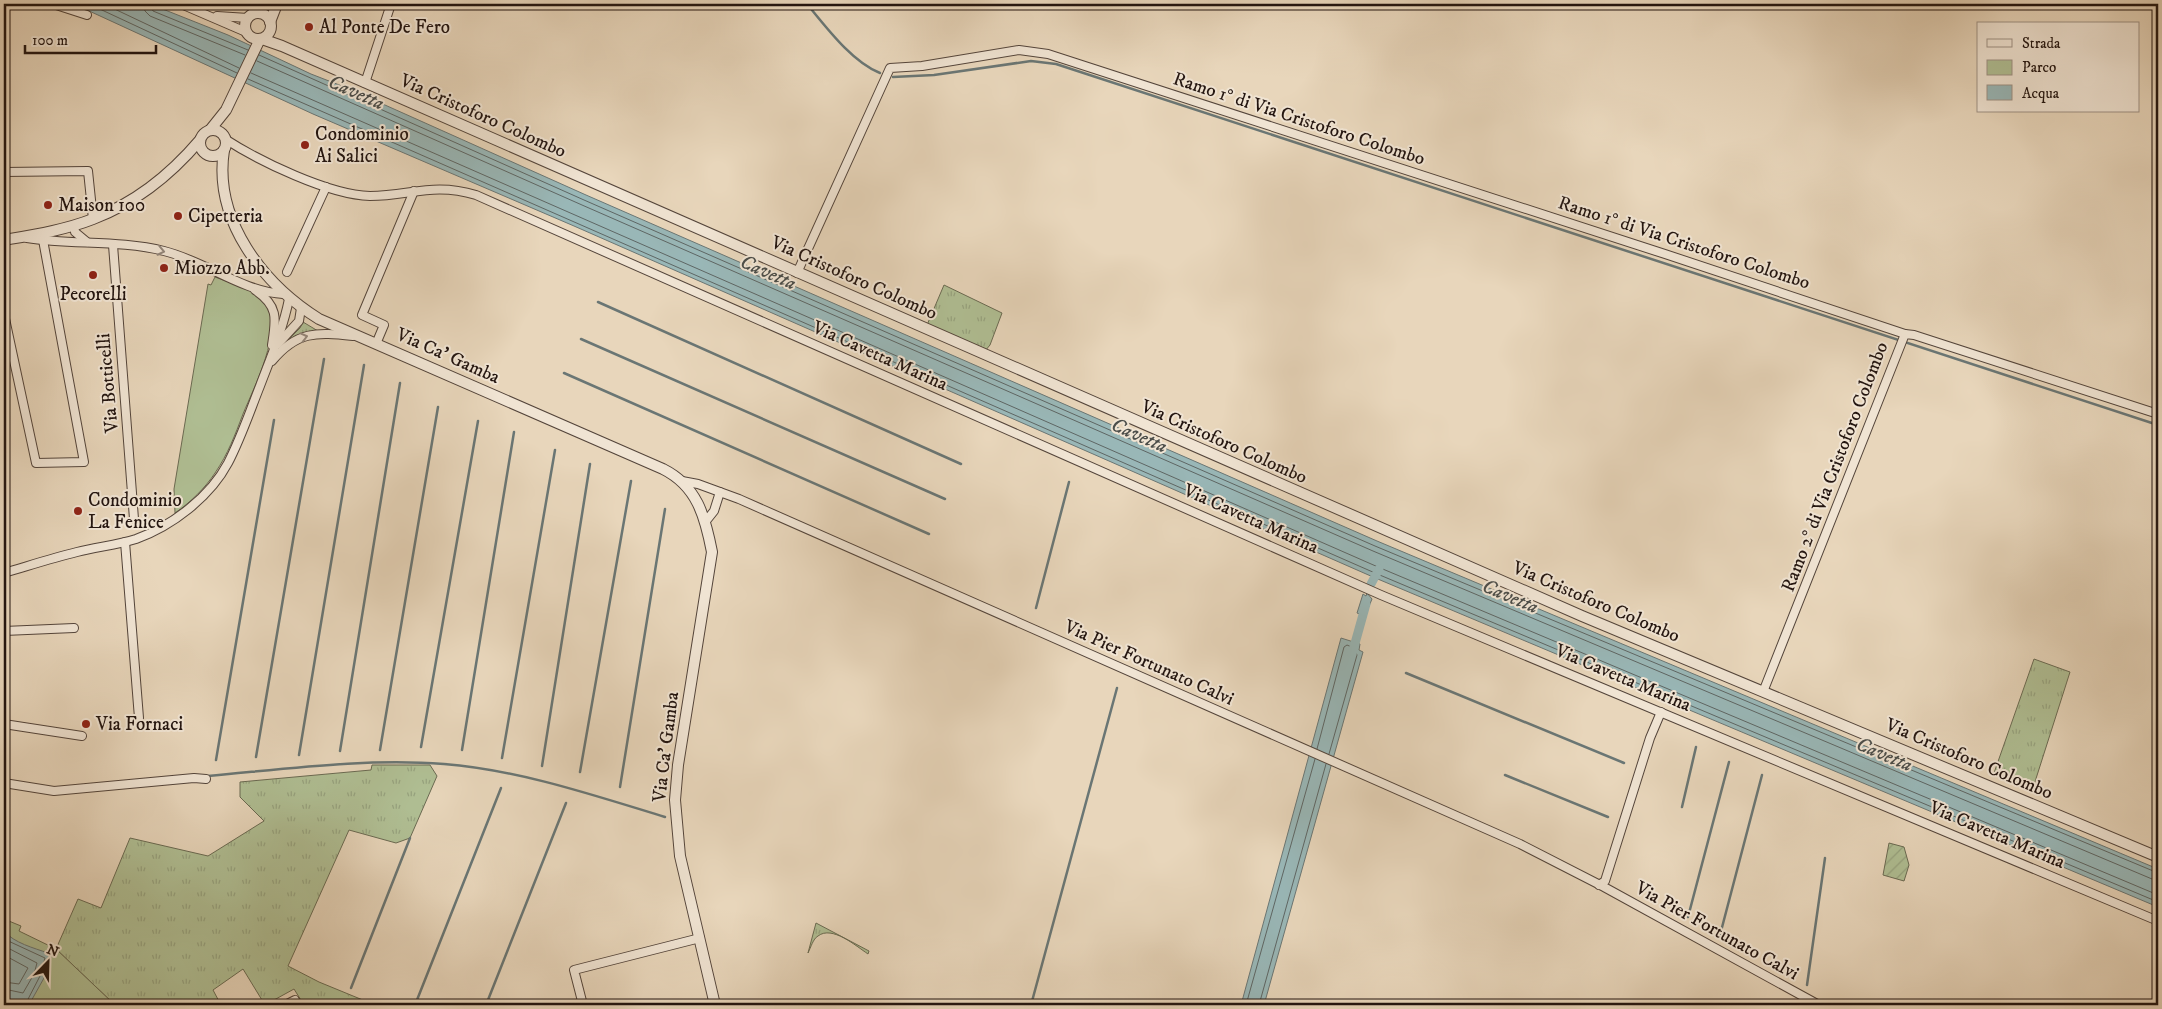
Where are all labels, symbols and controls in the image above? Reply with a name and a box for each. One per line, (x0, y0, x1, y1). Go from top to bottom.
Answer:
place label: Al Ponte De Fero (319, 16, 450, 39)
marker: Al Ponte De Fero (303, 21, 315, 33)
scale bar (25, 22, 156, 54)
legend (1977, 22, 2140, 112)
text: 100 m (32, 31, 68, 50)
text: Strada (2022, 34, 2061, 53)
text: Parco (2022, 58, 2056, 77)
street label: Ramo 1° di Via Cristoforo Colombo (1170, 67, 1428, 171)
street label: Via Cristoforo Colombo (395, 69, 570, 163)
water label: Cavetta (324, 70, 388, 116)
text: Acqua (2022, 84, 2060, 103)
place label: Condominio Ai Salici (315, 123, 409, 168)
marker: Condominio Ai Salici (299, 139, 311, 151)
street label: Ramo 1° di Via Cristoforo Colombo (1555, 191, 1813, 295)
place label: Maison 100 (58, 194, 145, 217)
marker: Maison 100 (42, 199, 54, 211)
place label: Cipetteria (188, 205, 263, 228)
marker: Cipetteria (172, 210, 184, 222)
street label: Via Cristoforo Colombo (766, 231, 941, 325)
one-way arrow (157, 245, 166, 255)
water label: Cavetta (736, 250, 800, 296)
place label: Miozzo Abb. (174, 257, 270, 280)
marker: Miozzo Abb. (158, 262, 170, 274)
marker: Pecorelli (87, 269, 99, 281)
place label: Pecorelli (59, 283, 127, 306)
street label: Via Cavetta Marina (808, 316, 951, 396)
street label: Via Ca' Gamba (392, 323, 503, 389)
street label: Via Botticelli (92, 332, 124, 435)
one-way arrow (300, 332, 309, 343)
street label: Ramo 2° di Via Cristoforo Colombo (1777, 339, 1893, 595)
street label: Via Cristoforo Colombo (1136, 395, 1311, 489)
water label: Cavetta (1107, 413, 1171, 459)
street label: Via Cavetta Marina (1179, 479, 1322, 559)
place label: Condominio La Fenice (88, 489, 182, 534)
marker: Condominio La Fenice (72, 505, 84, 517)
street label: Via Cristoforo Colombo (1508, 556, 1683, 648)
water label: Cavetta (1478, 574, 1542, 620)
street label: Via Pier Fortunato Calvi (1060, 615, 1238, 711)
street label: Via Cavetta Marina (1551, 639, 1694, 717)
street label: Via Ca' Gamba (648, 691, 684, 804)
place label: Via Fornaci (95, 713, 183, 736)
street label: Via Cristoforo Colombo (1881, 713, 2056, 805)
marker: Via Fornaci (80, 718, 92, 730)
water label: Cavetta (1852, 732, 1916, 778)
street label: Via Cavetta Marina (1925, 796, 2068, 874)
street label: Via Pier Fortunato Calvi (1630, 876, 1803, 986)
north arrow (22, 936, 72, 986)
text: N (44, 940, 62, 962)

